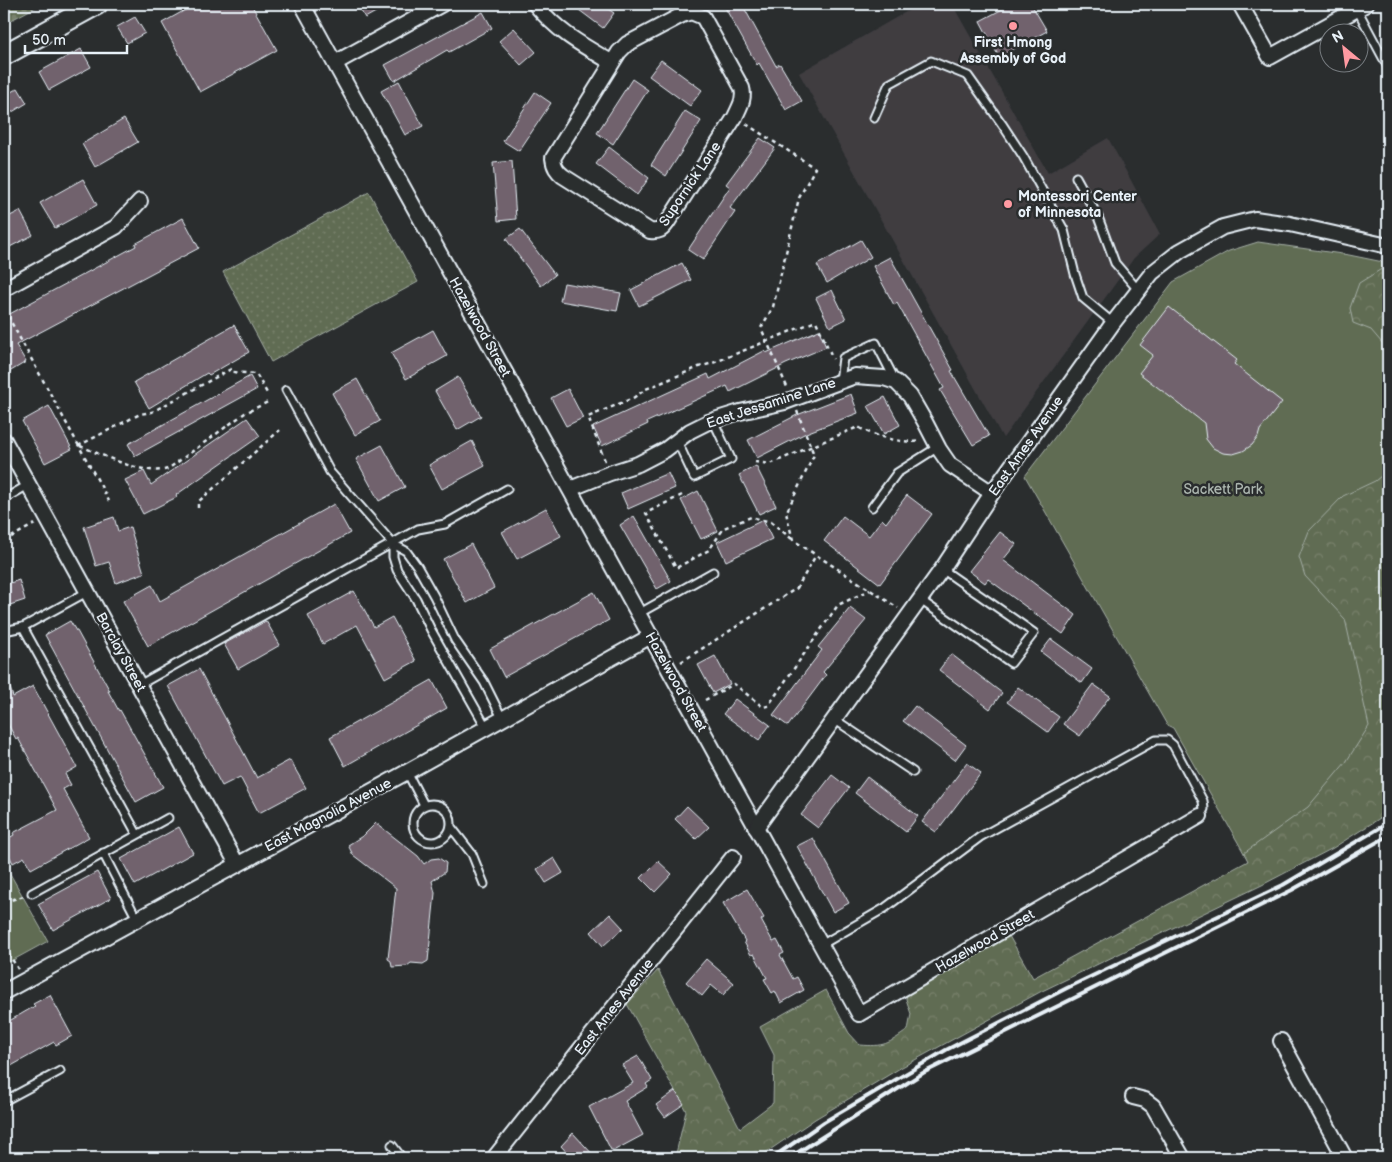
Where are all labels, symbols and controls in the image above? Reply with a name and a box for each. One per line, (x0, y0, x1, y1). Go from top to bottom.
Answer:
marker: First Hmong Assembly of God (1007, 20, 1019, 32)
scale bar (25, 22, 128, 54)
north arrow (1320, 22, 1370, 72)
text: N (1329, 27, 1347, 47)
text: 50 m (32, 31, 66, 50)
place label: First Hmong Assembly of God (959, 34, 1066, 67)
street label: Supornick Lane (655, 138, 725, 230)
place label: Montessori Center of Minnesota (1018, 188, 1137, 221)
marker: Montessori Center of Minnesota (1002, 198, 1014, 210)
street label: Hazelwood Street (446, 274, 515, 380)
street label: East Jessamine Lane (704, 374, 838, 432)
street label: East Ames Avenue (985, 393, 1067, 499)
park label: Sackett Park (1183, 481, 1263, 498)
street label: Barclay Street (92, 609, 150, 695)
street label: Hazelwood Street (642, 629, 711, 735)
street label: East Magnolia Avenue (262, 774, 394, 856)
street label: Hazelwood Street (933, 905, 1038, 976)
street label: East Ames Avenue (571, 955, 657, 1059)

